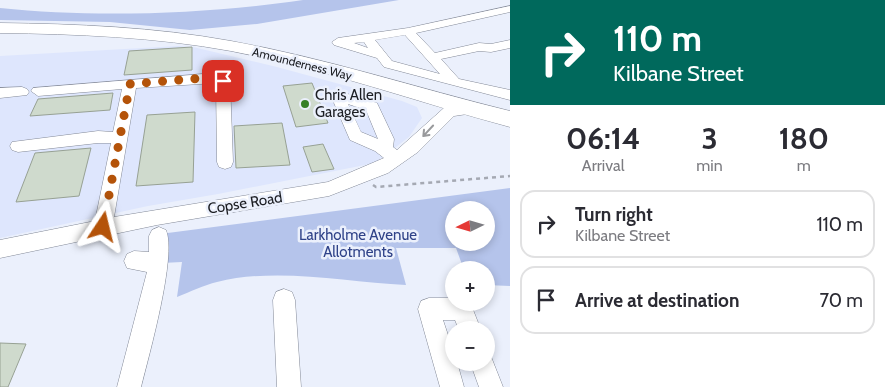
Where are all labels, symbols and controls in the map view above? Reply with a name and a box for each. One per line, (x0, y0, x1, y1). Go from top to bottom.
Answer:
text: 110 m (613, 17, 702, 60)
icon: right (530, 20, 595, 85)
street label: Amounderness Way (251, 44, 353, 83)
pin (202, 60, 244, 102)
text: Kilbane Street (613, 60, 744, 87)
icon: arrive (209, 67, 237, 95)
place label: Chris Allen Garages (315, 86, 382, 121)
marker: Chris Allen Garages (299, 98, 311, 110)
text: 06:14 (566, 120, 640, 157)
text: 3 (701, 120, 718, 157)
text: 180 (779, 120, 829, 157)
one-way arrow (422, 125, 434, 137)
text: Arrival (582, 156, 624, 175)
text: min (696, 156, 723, 175)
text: m (797, 156, 811, 175)
street label: Copse Road (206, 188, 284, 218)
position arrow (76, 200, 128, 252)
north arrow (445, 201, 495, 251)
map controls (445, 201, 495, 371)
text: Turn right (575, 203, 653, 226)
icon: right (532, 210, 560, 238)
text: 110 m (816, 213, 863, 236)
park label: Larkholme Avenue Allotments (299, 226, 417, 261)
text: Kilbane Street (575, 226, 670, 245)
button: + (445, 261, 495, 311)
icon: arrive (532, 286, 560, 314)
text: Arrive at destination (575, 289, 739, 312)
text: 70 m (819, 289, 863, 312)
button: − (445, 321, 495, 371)

